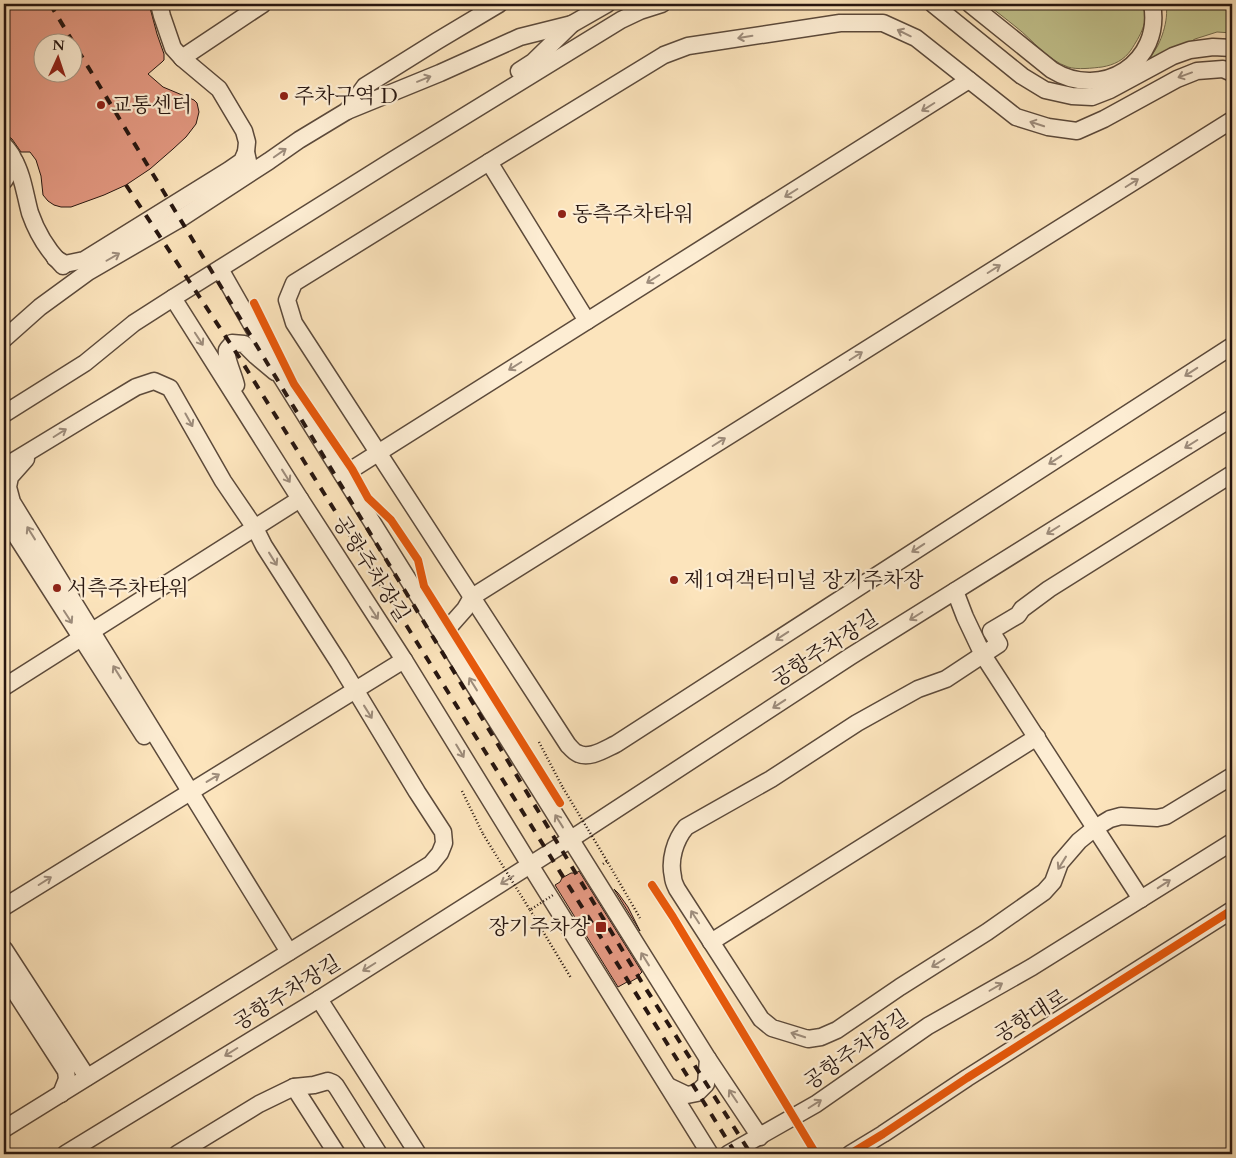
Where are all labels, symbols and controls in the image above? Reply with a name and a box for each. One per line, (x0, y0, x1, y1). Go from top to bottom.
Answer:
one-way arrow (897, 28, 912, 37)
north arrow (32, 32, 82, 82)
one-way arrow (737, 32, 753, 42)
text: N (52, 36, 65, 55)
one-way arrow (1178, 71, 1193, 80)
one-way arrow (416, 74, 431, 84)
place label: 주차구역 D (294, 82, 398, 111)
marker: 주차구역 D (278, 90, 290, 102)
place label: 교통센터 (111, 91, 192, 120)
marker: 교통센터 (95, 99, 107, 111)
one-way arrow (922, 102, 936, 112)
one-way arrow (1030, 119, 1045, 128)
one-way arrow (273, 148, 287, 158)
one-way arrow (1124, 178, 1138, 188)
one-way arrow (784, 188, 798, 198)
place label: 동측주차타워 (572, 200, 694, 229)
marker: 동측주차타워 (556, 208, 568, 220)
one-way arrow (105, 252, 119, 262)
one-way arrow (987, 264, 1001, 275)
one-way arrow (646, 274, 660, 285)
one-way arrow (194, 332, 204, 346)
one-way arrow (849, 350, 863, 360)
one-way arrow (509, 361, 523, 371)
one-way arrow (1185, 367, 1199, 377)
one-way arrow (185, 412, 195, 427)
one-way arrow (53, 427, 67, 437)
one-way arrow (711, 437, 725, 447)
one-way arrow (1184, 438, 1198, 449)
one-way arrow (1048, 455, 1062, 465)
one-way arrow (281, 469, 291, 483)
street label: 공항주차장길 (326, 510, 416, 628)
one-way arrow (1047, 525, 1061, 535)
one-way arrow (26, 527, 36, 541)
one-way arrow (912, 544, 926, 554)
one-way arrow (268, 552, 278, 566)
place label: 제1여객터미널 장기주차장 (684, 566, 924, 595)
place label: 서측주차타워 (67, 574, 189, 603)
marker: 제1여객터미널 장기주차장 (668, 574, 680, 586)
marker: 서측주차타워 (51, 582, 63, 594)
street label: 공항주차장길 (766, 604, 884, 694)
one-way arrow (369, 606, 379, 620)
one-way arrow (62, 610, 73, 624)
one-way arrow (909, 612, 923, 622)
one-way arrow (775, 632, 789, 642)
one-way arrow (111, 665, 121, 679)
one-way arrow (468, 677, 478, 691)
one-way arrow (772, 699, 786, 709)
one-way arrow (363, 705, 373, 719)
one-way arrow (455, 743, 465, 757)
one-way arrow (206, 772, 220, 782)
one-way arrow (554, 815, 564, 829)
one-way arrow (1056, 855, 1066, 869)
one-way arrow (500, 875, 514, 885)
one-way arrow (38, 876, 52, 886)
one-way arrow (1157, 879, 1171, 889)
one-way arrow (690, 911, 700, 925)
place label: 장기주차장 (489, 913, 591, 942)
marker: 장기주차장 (594, 920, 608, 934)
street label: 공항주차장길 (228, 948, 346, 1038)
one-way arrow (640, 953, 650, 967)
one-way arrow (931, 957, 945, 968)
one-way arrow (363, 962, 377, 972)
one-way arrow (988, 982, 1003, 992)
street label: 공항대로 (989, 982, 1073, 1050)
street label: 공항주차장길 (798, 1003, 914, 1097)
one-way arrow (790, 1030, 806, 1040)
one-way arrow (225, 1048, 239, 1058)
one-way arrow (727, 1090, 737, 1104)
one-way arrow (808, 1099, 822, 1109)

